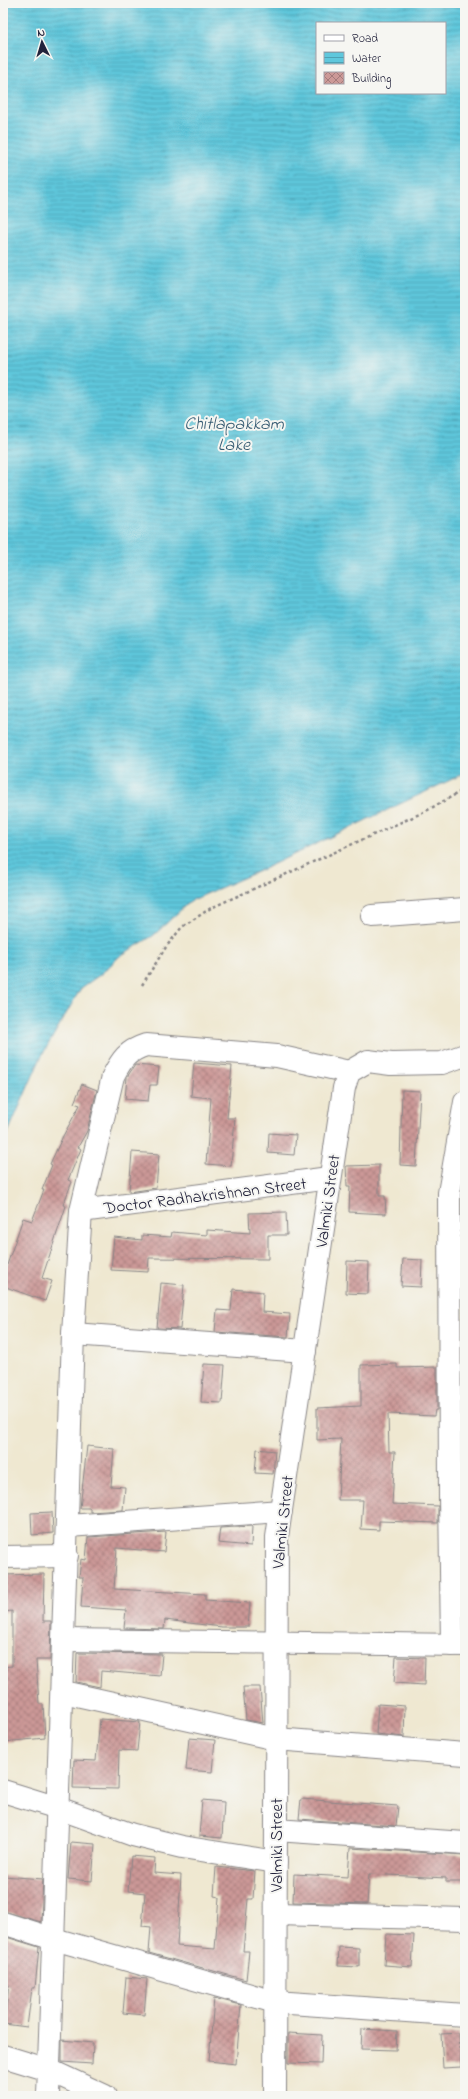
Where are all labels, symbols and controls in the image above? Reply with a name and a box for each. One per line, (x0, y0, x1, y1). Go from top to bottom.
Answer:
north arrow (22, 22, 62, 62)
legend (316, 22, 446, 94)
text: N (37, 25, 46, 41)
text: Road (352, 30, 378, 48)
text: Water (352, 50, 381, 68)
text: Building (351, 70, 391, 89)
water label: Chitlapakkam Lake (184, 412, 285, 459)
street label: Valmiki Street (309, 1153, 347, 1250)
street label: Doctor Radhakrishnan Street (101, 1172, 308, 1221)
street label: Valmiki Street (266, 1474, 301, 1571)
street label: Valmiki Street (265, 1798, 290, 1893)

